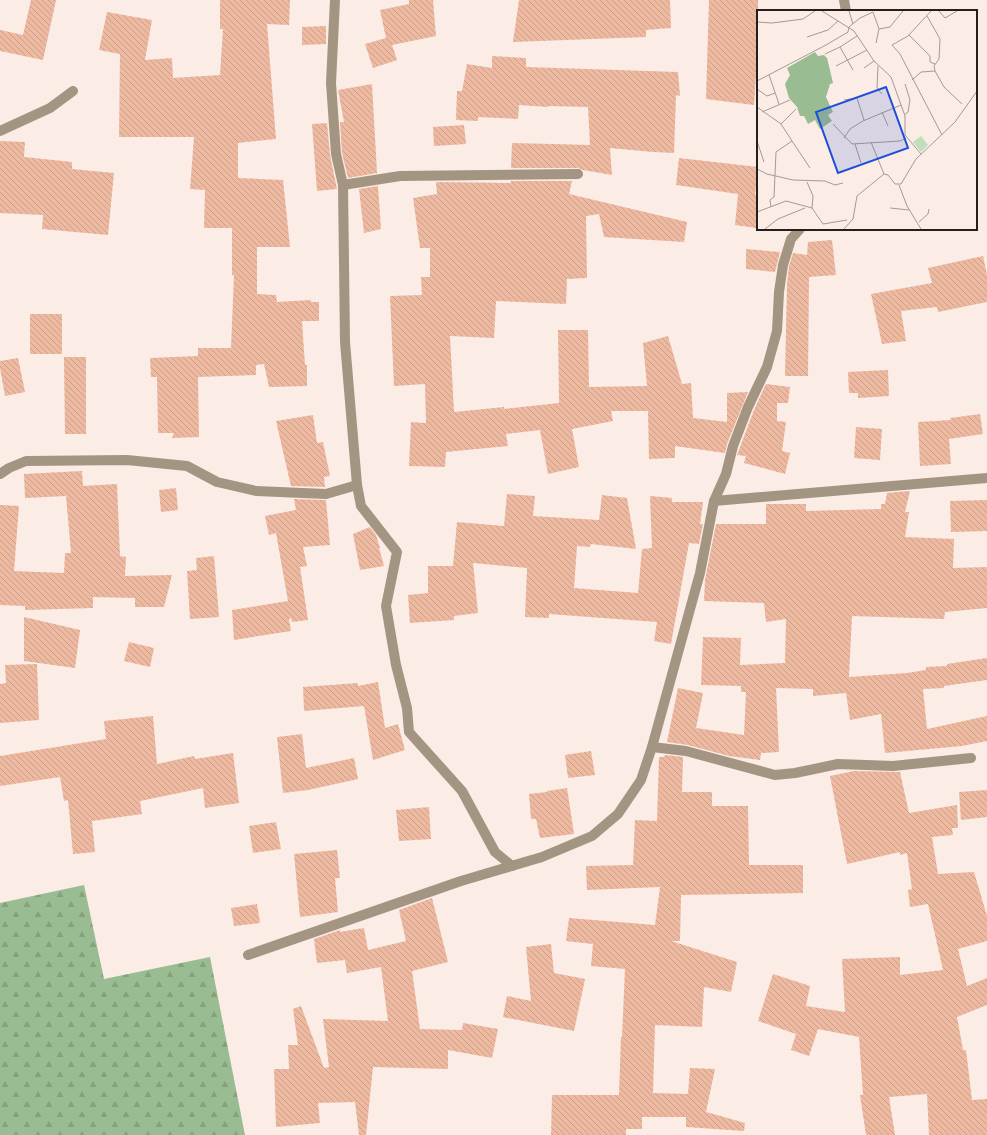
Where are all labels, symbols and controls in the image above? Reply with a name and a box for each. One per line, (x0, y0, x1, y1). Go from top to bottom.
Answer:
inset map (757, 10, 977, 230)

